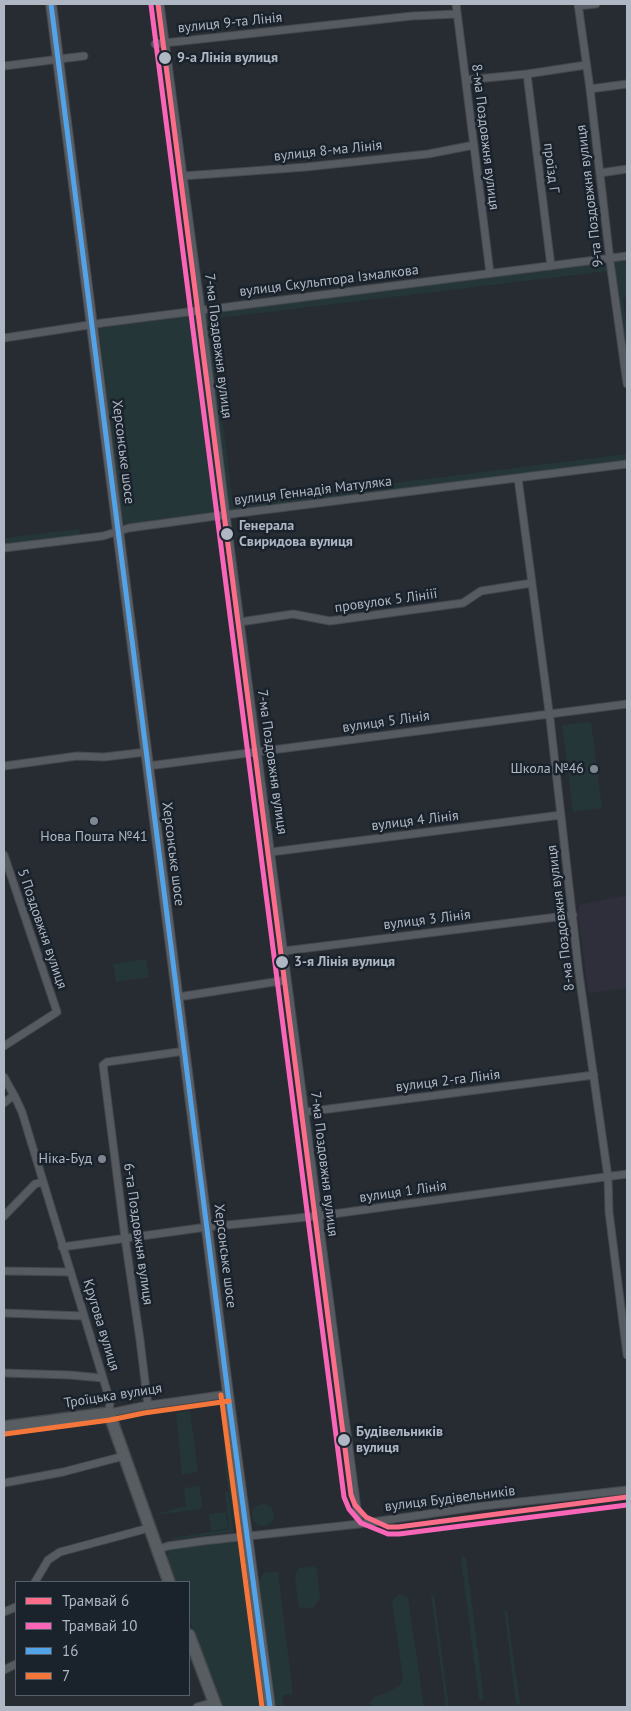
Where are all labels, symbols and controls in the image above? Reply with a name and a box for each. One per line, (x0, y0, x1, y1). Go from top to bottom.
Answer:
street label: вулиця 9-та Лінія (177, 9, 283, 37)
marker: 9-а Лінія вулиця (157, 50, 173, 66)
place label: 9-а Лінія вулиця (177, 50, 278, 66)
street label: 8-ма Поздовжня вулиця (468, 63, 502, 211)
street label: 9-та Поздовжня вулиця (573, 124, 607, 268)
street label: вулиця 8-ма Лінія (273, 137, 383, 165)
street label: проїзд Г (540, 142, 562, 194)
street label: вулиця Скульптора Ізмалкова (238, 262, 420, 300)
street label: 7-ма Поздовжня вулиця (201, 273, 235, 419)
street label: Херсонське шосе (108, 399, 138, 505)
street label: вулиця Геннадія Матуляка (233, 473, 393, 509)
place label: Генерала Свиридова вулиця (239, 518, 353, 550)
marker: Генерала Свиридова вулиця (219, 526, 235, 542)
street label: провулок 5 Лініії (334, 585, 438, 617)
street label: 7-ма Поздовжня вулиця (254, 689, 290, 835)
street label: вулиця 5 Лінія (341, 708, 431, 736)
place label: Школа №46 (510, 761, 584, 777)
marker: Школа №46 (588, 763, 600, 775)
street label: Херсонське шосе (158, 801, 188, 907)
street label: вулиця 4 Лінія (370, 807, 460, 835)
marker: Нова Пошта №41 (88, 815, 100, 827)
place label: Нова Пошта №41 (40, 829, 148, 845)
street label: 8-ма Поздовжня вулиця (544, 844, 578, 992)
street label: 5 Поздовжня вулиця (14, 867, 70, 991)
street label: вулиця 3 Лінія (382, 906, 472, 934)
marker: 3-я Лінія вулиця (274, 954, 290, 970)
place label: 3-я Лінія вулиця (294, 954, 395, 970)
street label: вулиця 2-га Лінія (395, 1066, 501, 1096)
street label: 7-ма Поздовжня вулиця (307, 1091, 341, 1237)
place label: Ніка-Буд (39, 1151, 92, 1167)
marker: Ніка-Буд (96, 1153, 108, 1165)
street label: 6-та Поздовжня вулиця (120, 1162, 156, 1306)
street label: вулиця 1 Лінія (358, 1178, 448, 1206)
street label: Херсонське шосе (210, 1203, 240, 1309)
street label: Кругова вулиця (79, 1277, 123, 1373)
street label: Троїцька вулиця (63, 1380, 163, 1412)
place label: Будівельників вулиця (356, 1424, 443, 1456)
marker: Будівельників вулиця (336, 1432, 352, 1448)
street label: вулиця Будівельників (384, 1483, 516, 1515)
legend (15, 1581, 190, 1696)
text: Трамвай 6 (62, 1591, 129, 1610)
text: Трамвай 10 (62, 1616, 137, 1635)
text: 16 (62, 1641, 78, 1660)
text: 7 (62, 1666, 70, 1685)

